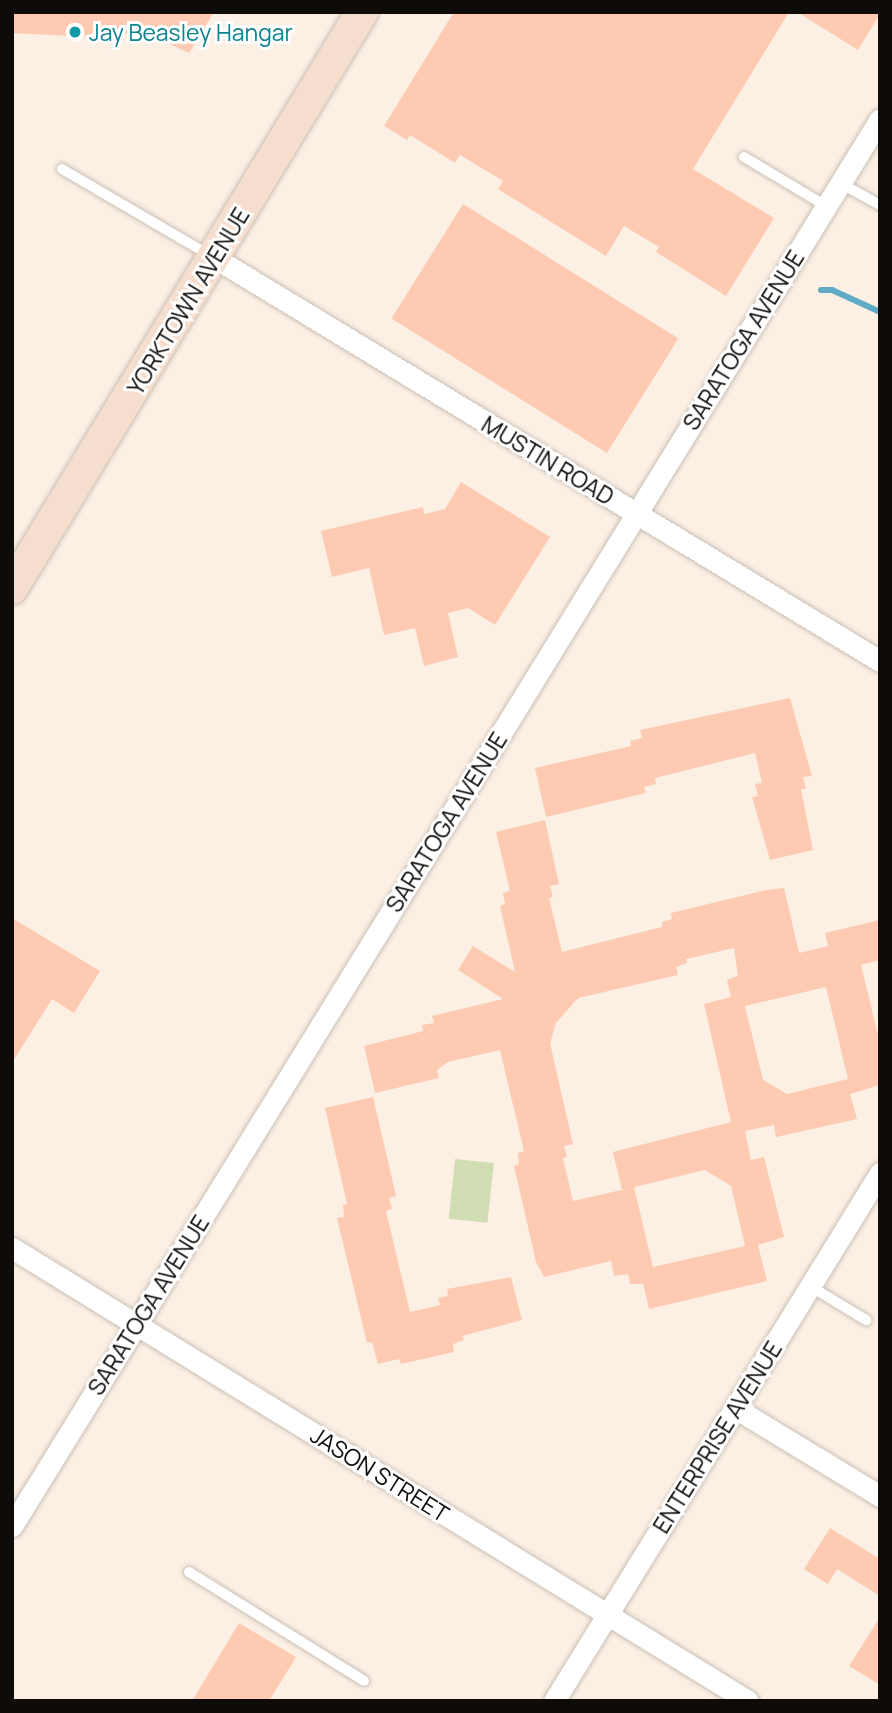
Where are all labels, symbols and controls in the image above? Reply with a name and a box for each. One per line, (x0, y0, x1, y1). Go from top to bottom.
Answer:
place label: Jay Beasley Hangar (89, 18, 293, 46)
marker: Jay Beasley Hangar (67, 24, 83, 40)
street label: YORKTOWN AVENUE (121, 203, 255, 399)
street label: SARATOGA AVENUE (677, 245, 809, 435)
street label: MUSTIN ROAD (477, 410, 619, 510)
street label: SARATOGA AVENUE (380, 727, 512, 917)
street label: SARATOGA AVENUE (82, 1210, 214, 1400)
street label: ENTERPRISE AVENUE (647, 1336, 787, 1538)
street label: JASON STREET (306, 1420, 454, 1528)

